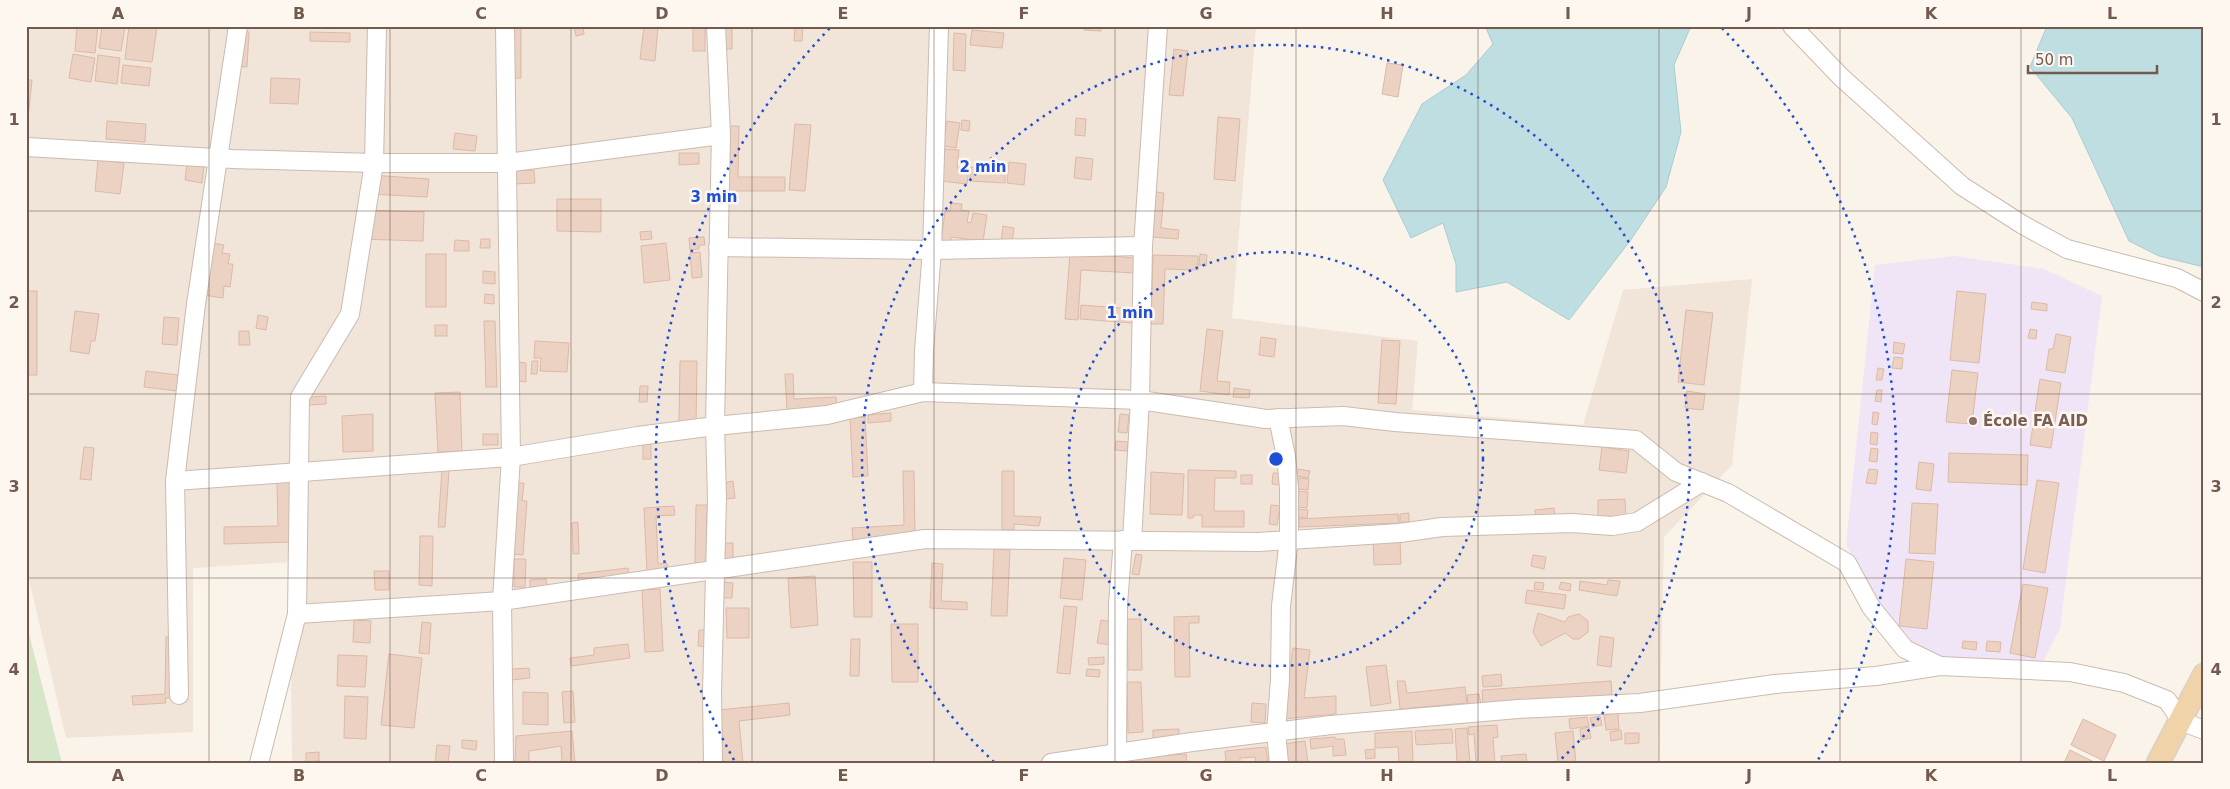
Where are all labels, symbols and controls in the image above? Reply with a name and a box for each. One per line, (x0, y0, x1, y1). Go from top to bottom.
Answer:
text: A (112, 4, 125, 23)
text: B (293, 4, 305, 23)
text: C (475, 4, 487, 23)
text: D (655, 4, 669, 23)
text: E (838, 4, 848, 23)
text: F (1019, 4, 1029, 23)
text: G (1199, 4, 1213, 23)
text: H (1380, 4, 1394, 23)
text: I (1565, 4, 1571, 23)
text: J (1745, 4, 1752, 23)
text: K (1925, 4, 1938, 23)
text: L (2107, 4, 2117, 23)
scale bar (2028, 42, 2156, 74)
text: 50 m (2035, 51, 2073, 69)
text: 1 (8, 110, 20, 129)
text: 1 (2210, 110, 2222, 129)
text: 2 min (959, 158, 1007, 176)
text: 3 min (690, 188, 738, 206)
text: 2 (8, 293, 20, 312)
text: 2 (2210, 293, 2222, 312)
text: 1 min (1106, 304, 1154, 322)
place label: École FA AID (1983, 411, 2088, 430)
marker: École FA AID (1967, 415, 1979, 427)
centre of rings (1267, 450, 1285, 468)
text: 3 (8, 477, 20, 496)
text: 3 (2210, 477, 2222, 496)
text: 4 (8, 660, 20, 679)
text: 4 (2210, 660, 2222, 679)
text: A (112, 766, 125, 785)
text: B (293, 766, 305, 785)
text: C (475, 766, 487, 785)
text: D (655, 766, 669, 785)
text: E (838, 766, 848, 785)
text: F (1019, 766, 1029, 785)
text: G (1199, 766, 1213, 785)
text: H (1380, 766, 1394, 785)
text: I (1565, 766, 1571, 785)
text: J (1745, 766, 1752, 785)
text: K (1925, 766, 1938, 785)
text: L (2107, 766, 2117, 785)

